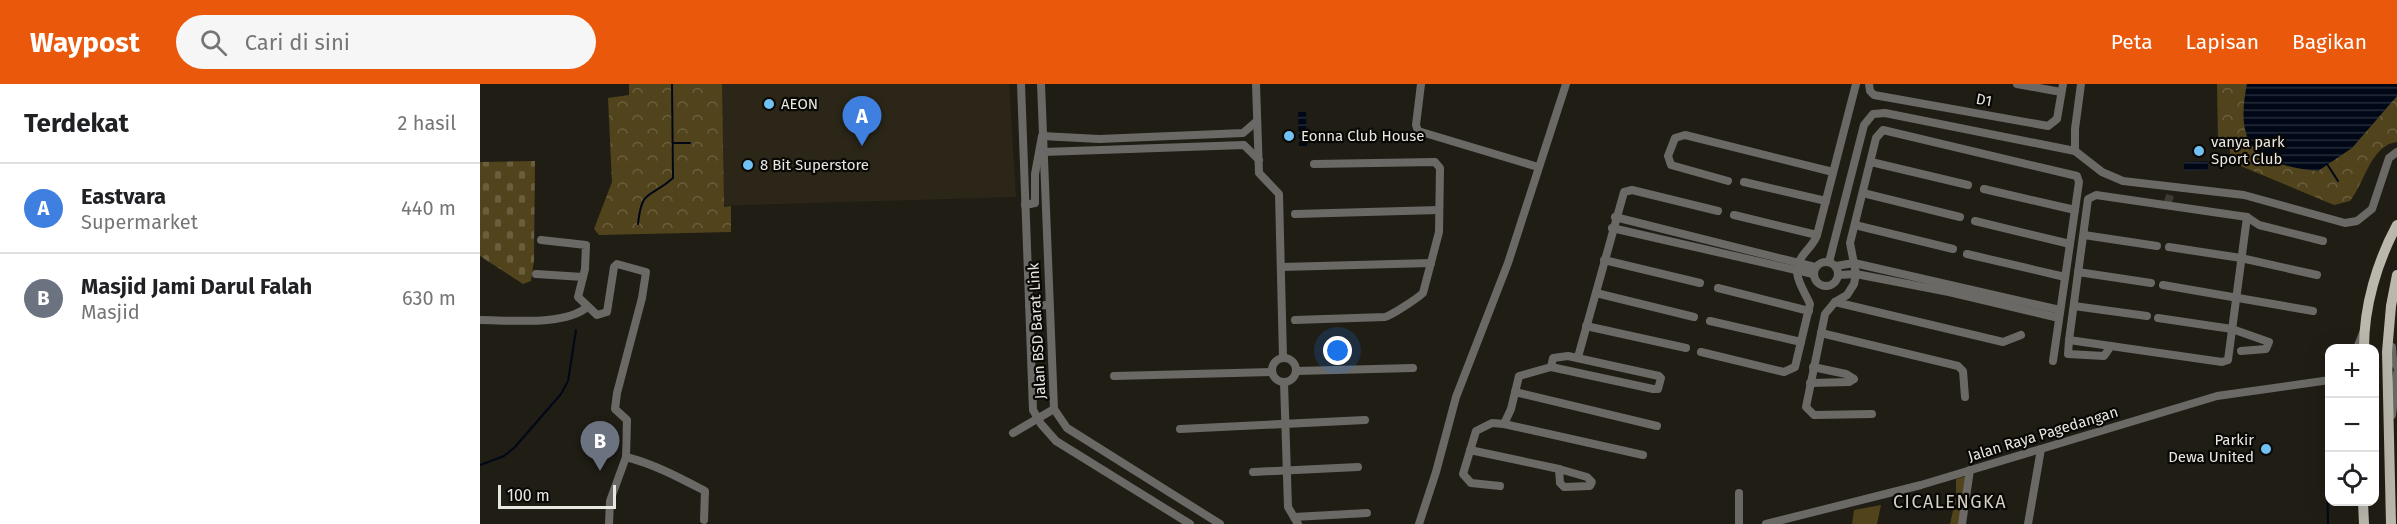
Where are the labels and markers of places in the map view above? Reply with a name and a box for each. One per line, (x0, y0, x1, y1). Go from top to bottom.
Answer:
place label: AEON (781, 95, 818, 113)
marker: AEON (762, 97, 776, 111)
pin: A (842, 97, 881, 146)
place label: Eonna Club House (1301, 127, 1424, 145)
marker: Eonna Club House (1282, 129, 1296, 143)
place label: vanya park Sport Club (2211, 133, 2285, 168)
marker: vanya park Sport Club (2192, 144, 2206, 158)
place label: 8 Bit Superstore (760, 156, 869, 174)
marker: 8 Bit Superstore (741, 158, 755, 172)
pin: B (580, 422, 620, 471)
place label: Parkir Dewa United (2168, 431, 2254, 466)
marker: Parkir Dewa United (2259, 442, 2273, 456)

